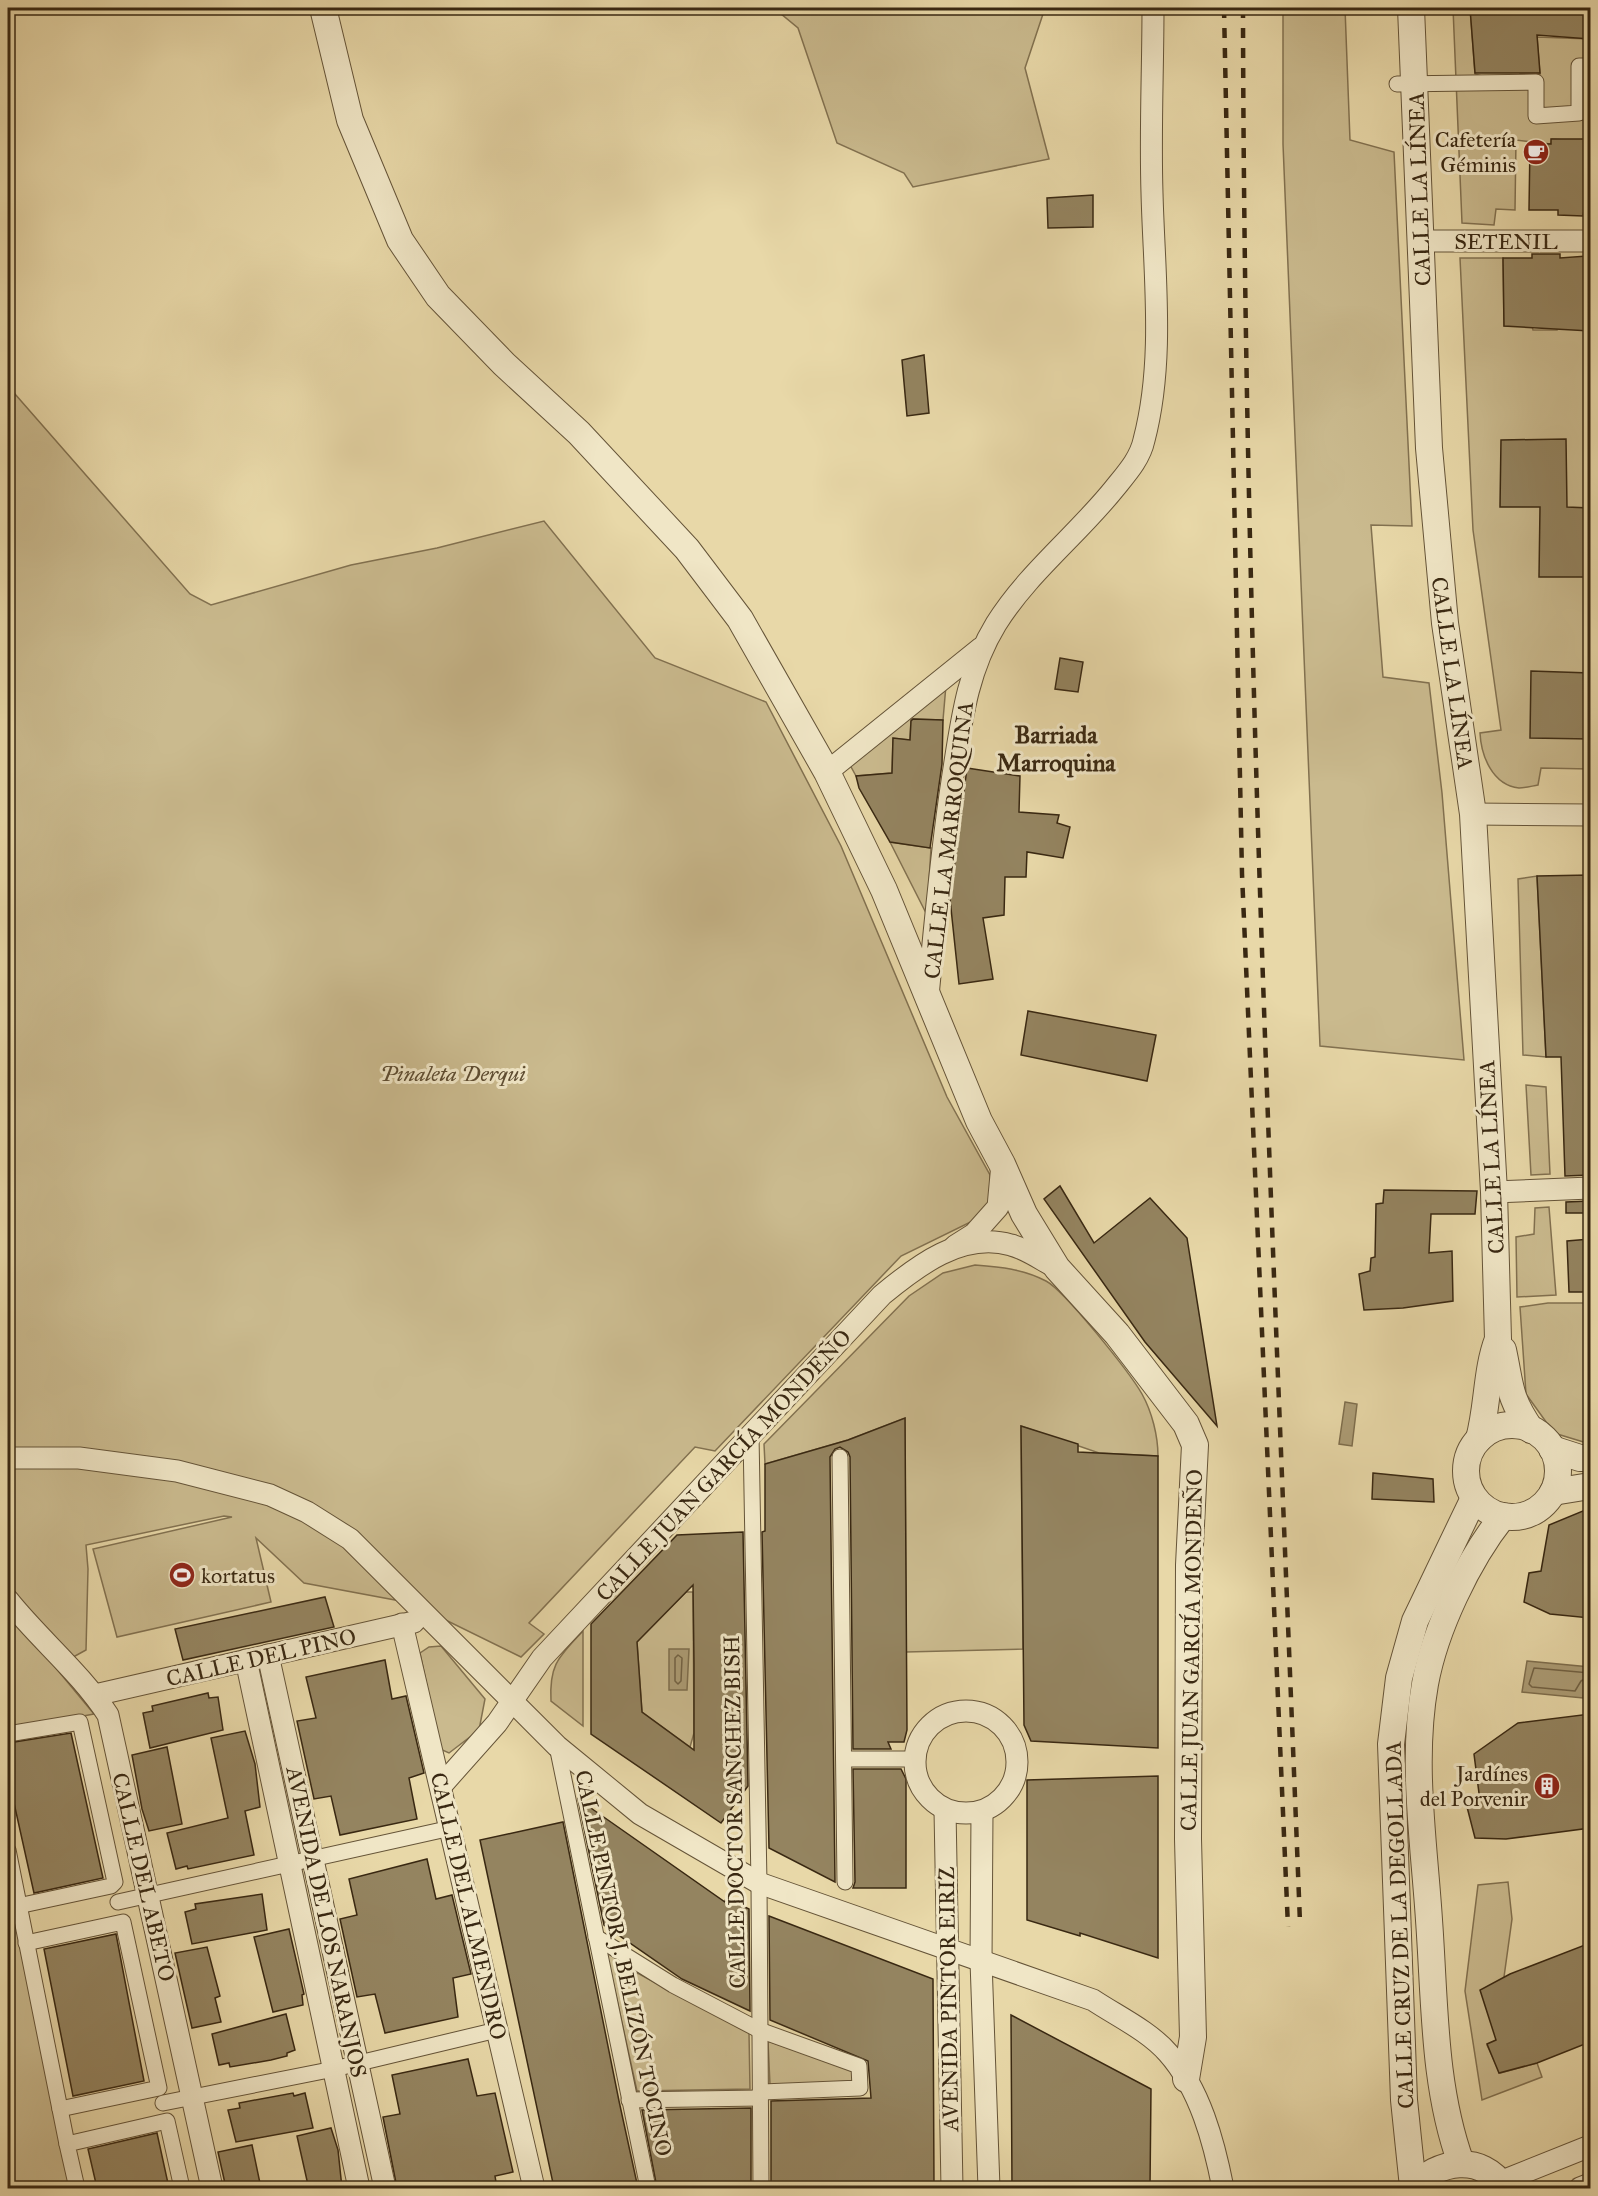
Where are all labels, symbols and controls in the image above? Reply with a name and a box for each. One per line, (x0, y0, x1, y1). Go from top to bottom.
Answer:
street label: CALLE LA LÍNEA (1403, 91, 1436, 286)
place label: Cafetería Géminis (1435, 126, 1517, 178)
cafe icon: Cafetería Géminis (1521, 137, 1551, 167)
street label: SETENIL (1454, 228, 1558, 255)
street label: CALLE LA LÍNEA (1426, 575, 1479, 771)
street label: CALLE LA MARROQUINA (918, 700, 979, 980)
district label: Barriada Marroquina (996, 720, 1116, 778)
street label: CALLE LA LÍNEA (1473, 1059, 1510, 1255)
park label: Pinaleta Derqui (380, 1060, 526, 1087)
street label: CALLE JUAN GARCÍA MONDEÑO (590, 1324, 857, 1607)
street label: CALLE JUAN GARCÍA MONDEÑO (1175, 1469, 1208, 1831)
sports icon: kortatus (167, 1560, 197, 1590)
place label: kortatus (201, 1562, 275, 1589)
street label: CALLE DEL PINO (164, 1623, 359, 1692)
street label: CALLE DOCTOR SANCHEZ BISH (718, 1635, 751, 1989)
street label: CALLE CRUZ DE LA DEGOLLADA (1380, 1741, 1419, 2109)
place label: Jardínes del Porvenir (1420, 1760, 1529, 1812)
street label: AVENIDA DE LOS NARANJOS (280, 1763, 373, 2080)
street label: CALLE PINTOR J. BELIZÓN TOCINO (569, 1768, 678, 2159)
street label: CALLE DEL ABETO (106, 1770, 181, 1984)
street label: CALLE DEL ALMENDRO (425, 1770, 512, 2042)
building icon: Jardínes del Porvenir (1532, 1771, 1562, 1801)
street label: AVENIDA PINTOR EIRIZ (933, 1866, 964, 2133)

